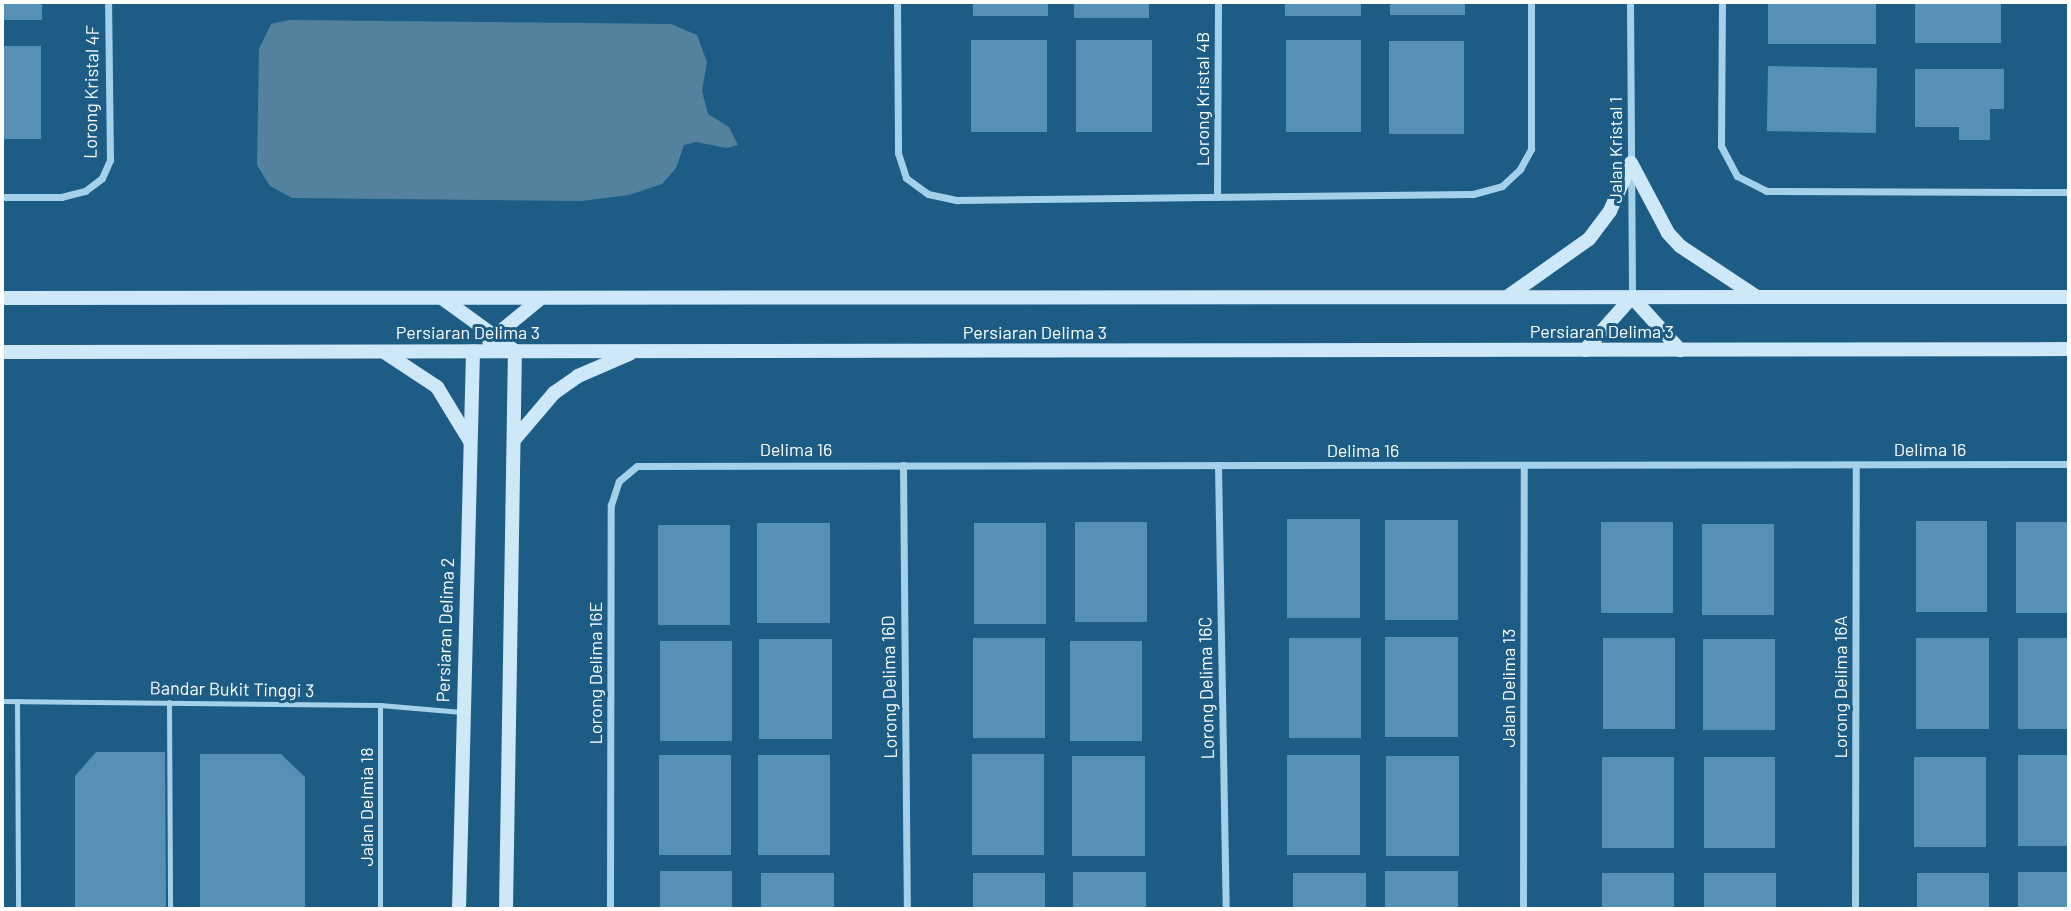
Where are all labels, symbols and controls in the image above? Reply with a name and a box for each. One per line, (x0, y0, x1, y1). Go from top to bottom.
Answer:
street label: Lorong Kristal 4F (79, 25, 103, 159)
street label: Lorong Kristal 4B (1191, 32, 1213, 166)
street label: Jalan Kristal 1 (1604, 97, 1626, 203)
street label: Persiaran Delima 3 (1530, 320, 1674, 342)
street label: Persiaran Delima 3 (396, 321, 540, 343)
street label: Persiaran Delima 3 (963, 321, 1107, 343)
street label: Delima 16 (760, 438, 832, 460)
street label: Delima 16 (1894, 438, 1966, 460)
street label: Delima 16 (1327, 439, 1399, 461)
street label: Persiaran Delima 2 (432, 557, 458, 703)
street label: Lorong Delima 16E (584, 602, 606, 744)
street label: Lorong Delima 16D (877, 615, 901, 759)
street label: Lorong Delima 16C (1194, 616, 1218, 760)
street label: Lorong Delima 16A (1829, 616, 1851, 758)
street label: Jalan Delima 13 (1497, 629, 1519, 747)
street label: Bandar Bukit Tinggi 3 (150, 677, 314, 701)
street label: Jalan Delmia 18 (355, 747, 377, 867)

